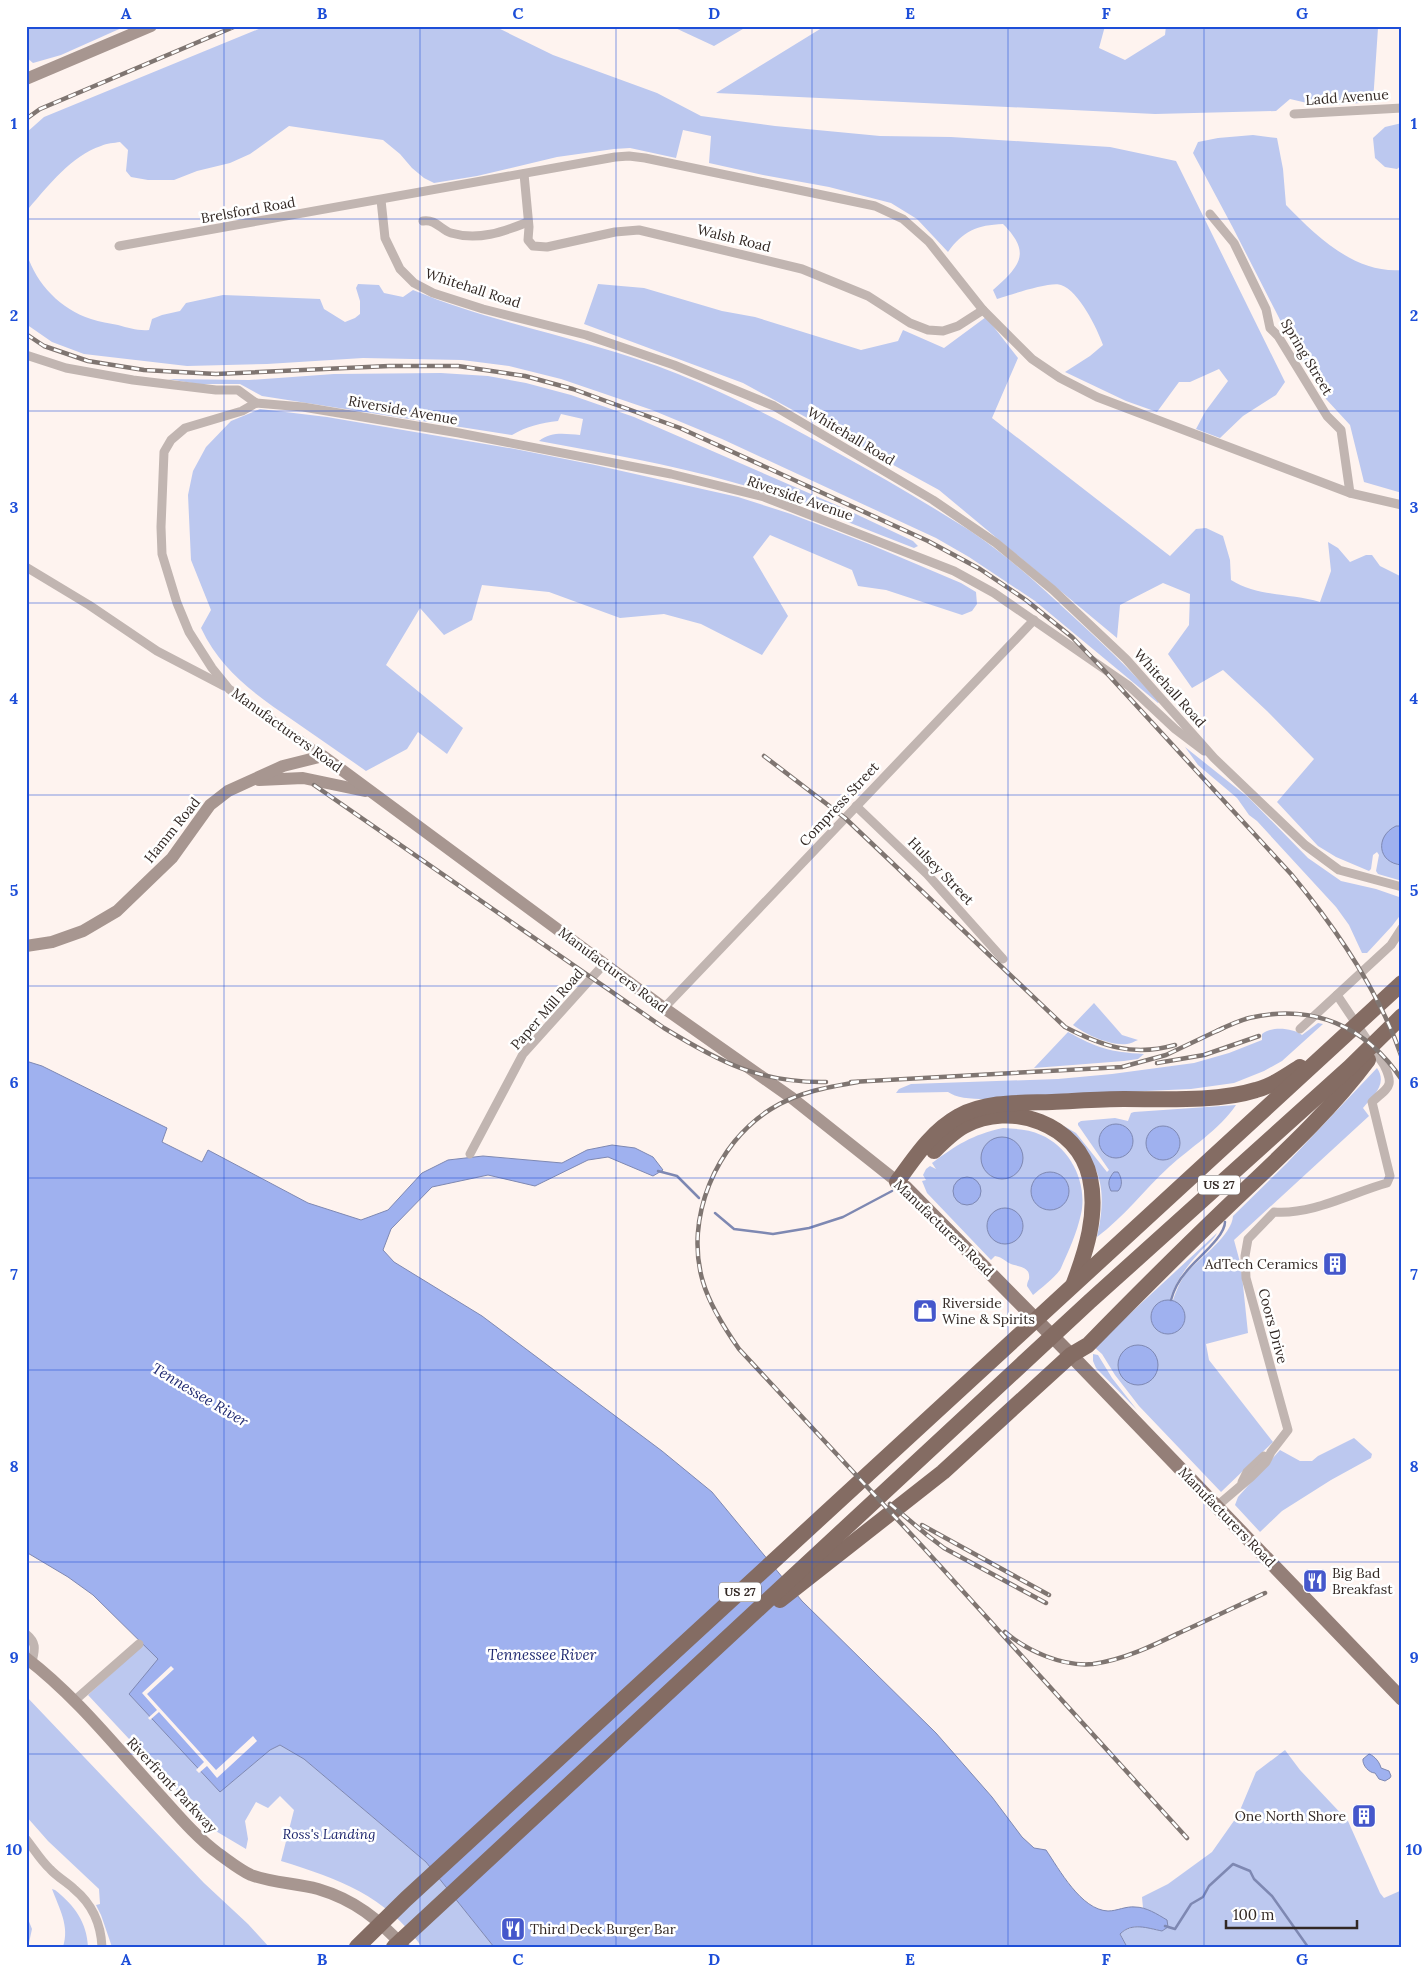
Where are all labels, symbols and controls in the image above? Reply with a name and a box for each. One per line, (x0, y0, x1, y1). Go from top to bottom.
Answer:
text: A (121, 3, 132, 23)
text: B (317, 3, 328, 23)
text: C (512, 3, 524, 23)
text: D (708, 3, 720, 23)
text: E (905, 3, 915, 23)
text: F (1101, 3, 1111, 23)
text: G (1296, 3, 1308, 23)
street label: Ladd Avenue (1305, 85, 1390, 109)
text: 1 (11, 113, 17, 133)
text: 1 (1411, 113, 1417, 133)
street label: Brelsford Road (199, 193, 297, 227)
street label: Walsh Road (695, 220, 773, 256)
street label: Whitehall Road (423, 264, 523, 312)
text: 2 (10, 305, 18, 325)
text: 2 (1410, 305, 1418, 325)
street label: Spring Street (1277, 316, 1337, 399)
street label: Riverside Avenue (347, 392, 460, 429)
street label: Whitehall Road (804, 403, 898, 469)
street label: Riverside Avenue (745, 471, 856, 525)
text: 3 (10, 497, 19, 517)
text: 3 (1410, 497, 1419, 517)
street label: Whitehall Road (1130, 645, 1210, 731)
street label: Manufacturers Road (228, 684, 346, 776)
text: 4 (10, 688, 19, 708)
text: 4 (1410, 688, 1419, 708)
street label: Compress Street (795, 758, 883, 850)
street label: Hamm Road (140, 794, 204, 866)
street label: Hulsey Street (904, 833, 978, 909)
text: 5 (10, 880, 19, 900)
text: 5 (1410, 880, 1419, 900)
street label: Manufacturers Road (555, 923, 671, 1017)
street label: Paper Mill Road (507, 965, 587, 1053)
text: 6 (9, 1072, 19, 1092)
text: 6 (1409, 1072, 1419, 1092)
street label: Manufacturers Road (890, 1176, 998, 1280)
road number: US 27 (1198, 1176, 1240, 1194)
building icon: AdTech Ceramics (1322, 1251, 1348, 1277)
place label: AdTech Ceramics (1204, 1255, 1318, 1273)
text: 7 (10, 1264, 18, 1284)
text: 7 (1410, 1264, 1418, 1284)
street label: Coors Drive (1254, 1286, 1292, 1366)
place label: Riverside Wine & Spirits (942, 1294, 1035, 1328)
shop icon: Riverside Wine & Spirits (912, 1298, 938, 1324)
water label: Tennessee River (149, 1358, 252, 1431)
text: 8 (9, 1456, 19, 1476)
text: 8 (1409, 1456, 1419, 1476)
street label: Manufacturers Road (1175, 1463, 1279, 1571)
place label: Big Bad Breakfast (1332, 1564, 1393, 1598)
restaurant icon: Big Bad Breakfast (1302, 1568, 1328, 1594)
road number: US 27 (719, 1582, 761, 1601)
water label: Tennessee River (488, 1645, 597, 1664)
text: 9 (9, 1647, 19, 1667)
text: 9 (1409, 1647, 1419, 1667)
street label: Riverfront Parkway (123, 1733, 221, 1837)
building icon: One North Shore (1351, 1803, 1377, 1829)
place label: One North Shore (1235, 1807, 1346, 1825)
park label: Ross's Landing (283, 1825, 375, 1843)
text: 10 (6, 1839, 22, 1859)
text: 10 (1406, 1839, 1422, 1859)
scale bar (1226, 1898, 1357, 1930)
text: 100 m (1233, 1905, 1274, 1924)
restaurant icon: Third Deck Burger Bar (500, 1916, 526, 1942)
place label: Third Deck Burger Bar (530, 1920, 676, 1938)
text: A (121, 1949, 132, 1969)
text: B (317, 1949, 328, 1969)
text: C (512, 1949, 524, 1969)
text: D (708, 1949, 720, 1969)
text: E (905, 1949, 915, 1969)
text: F (1101, 1949, 1111, 1969)
text: G (1296, 1949, 1308, 1969)

